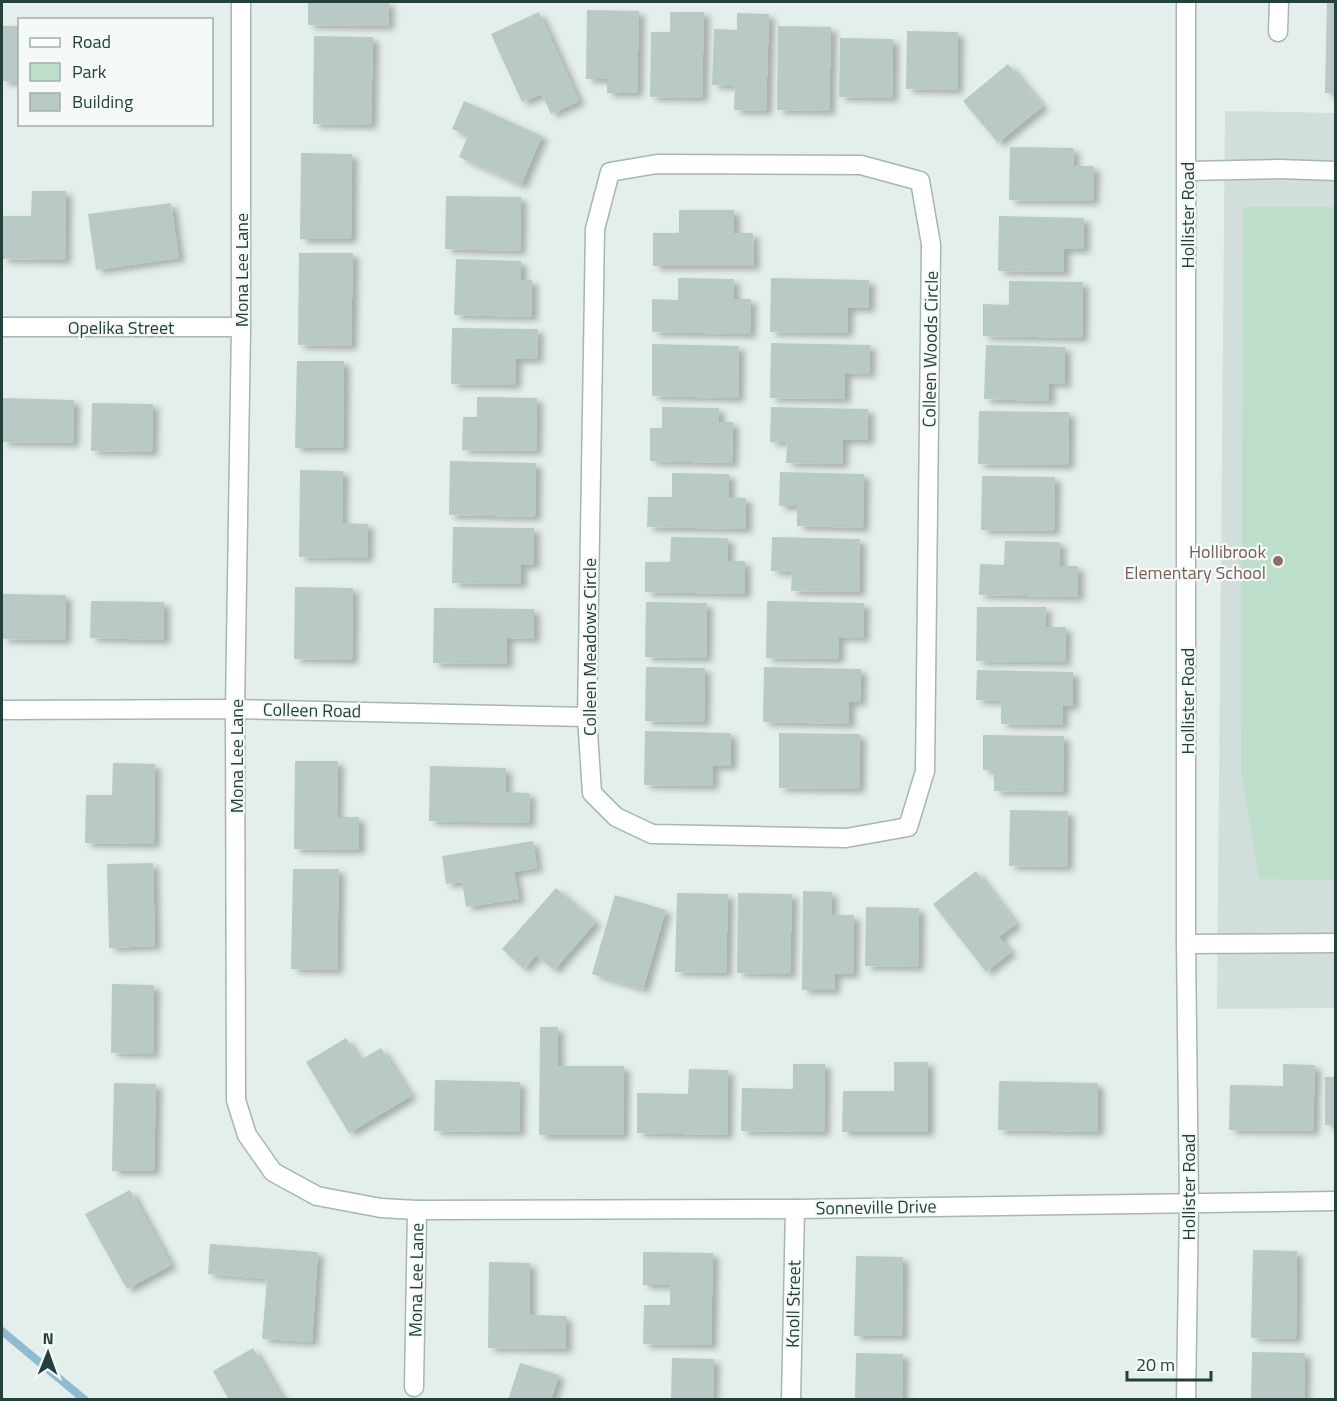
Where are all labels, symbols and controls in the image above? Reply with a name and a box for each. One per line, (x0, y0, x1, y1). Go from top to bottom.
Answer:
legend (18, 18, 213, 126)
text: Road (72, 28, 111, 55)
text: Park (72, 58, 107, 85)
text: Building (72, 88, 133, 115)
street label: Hollister Road (1174, 162, 1201, 268)
street label: Mona Lee Lane (228, 213, 255, 327)
street label: Colleen Woods Circle (915, 270, 945, 428)
street label: Opelika Street (68, 314, 175, 341)
place label: Hollibrook Elementary School (1124, 538, 1266, 586)
marker: Hollibrook Elementary School (1271, 554, 1285, 568)
street label: Colleen Meadows Circle (576, 558, 603, 736)
street label: Hollister Road (1174, 648, 1201, 754)
street label: Colleen Road (263, 696, 361, 724)
street label: Mona Lee Lane (223, 699, 250, 813)
street label: Hollister Road (1175, 1134, 1202, 1240)
street label: Sonneville Drive (815, 1192, 937, 1222)
street label: Mona Lee Lane (402, 1223, 430, 1337)
street label: Knoll Street (779, 1259, 807, 1348)
north arrow (18, 1323, 78, 1383)
text: N (43, 1326, 54, 1350)
scale bar (1127, 1344, 1211, 1382)
text: 20 m (1136, 1351, 1175, 1378)

